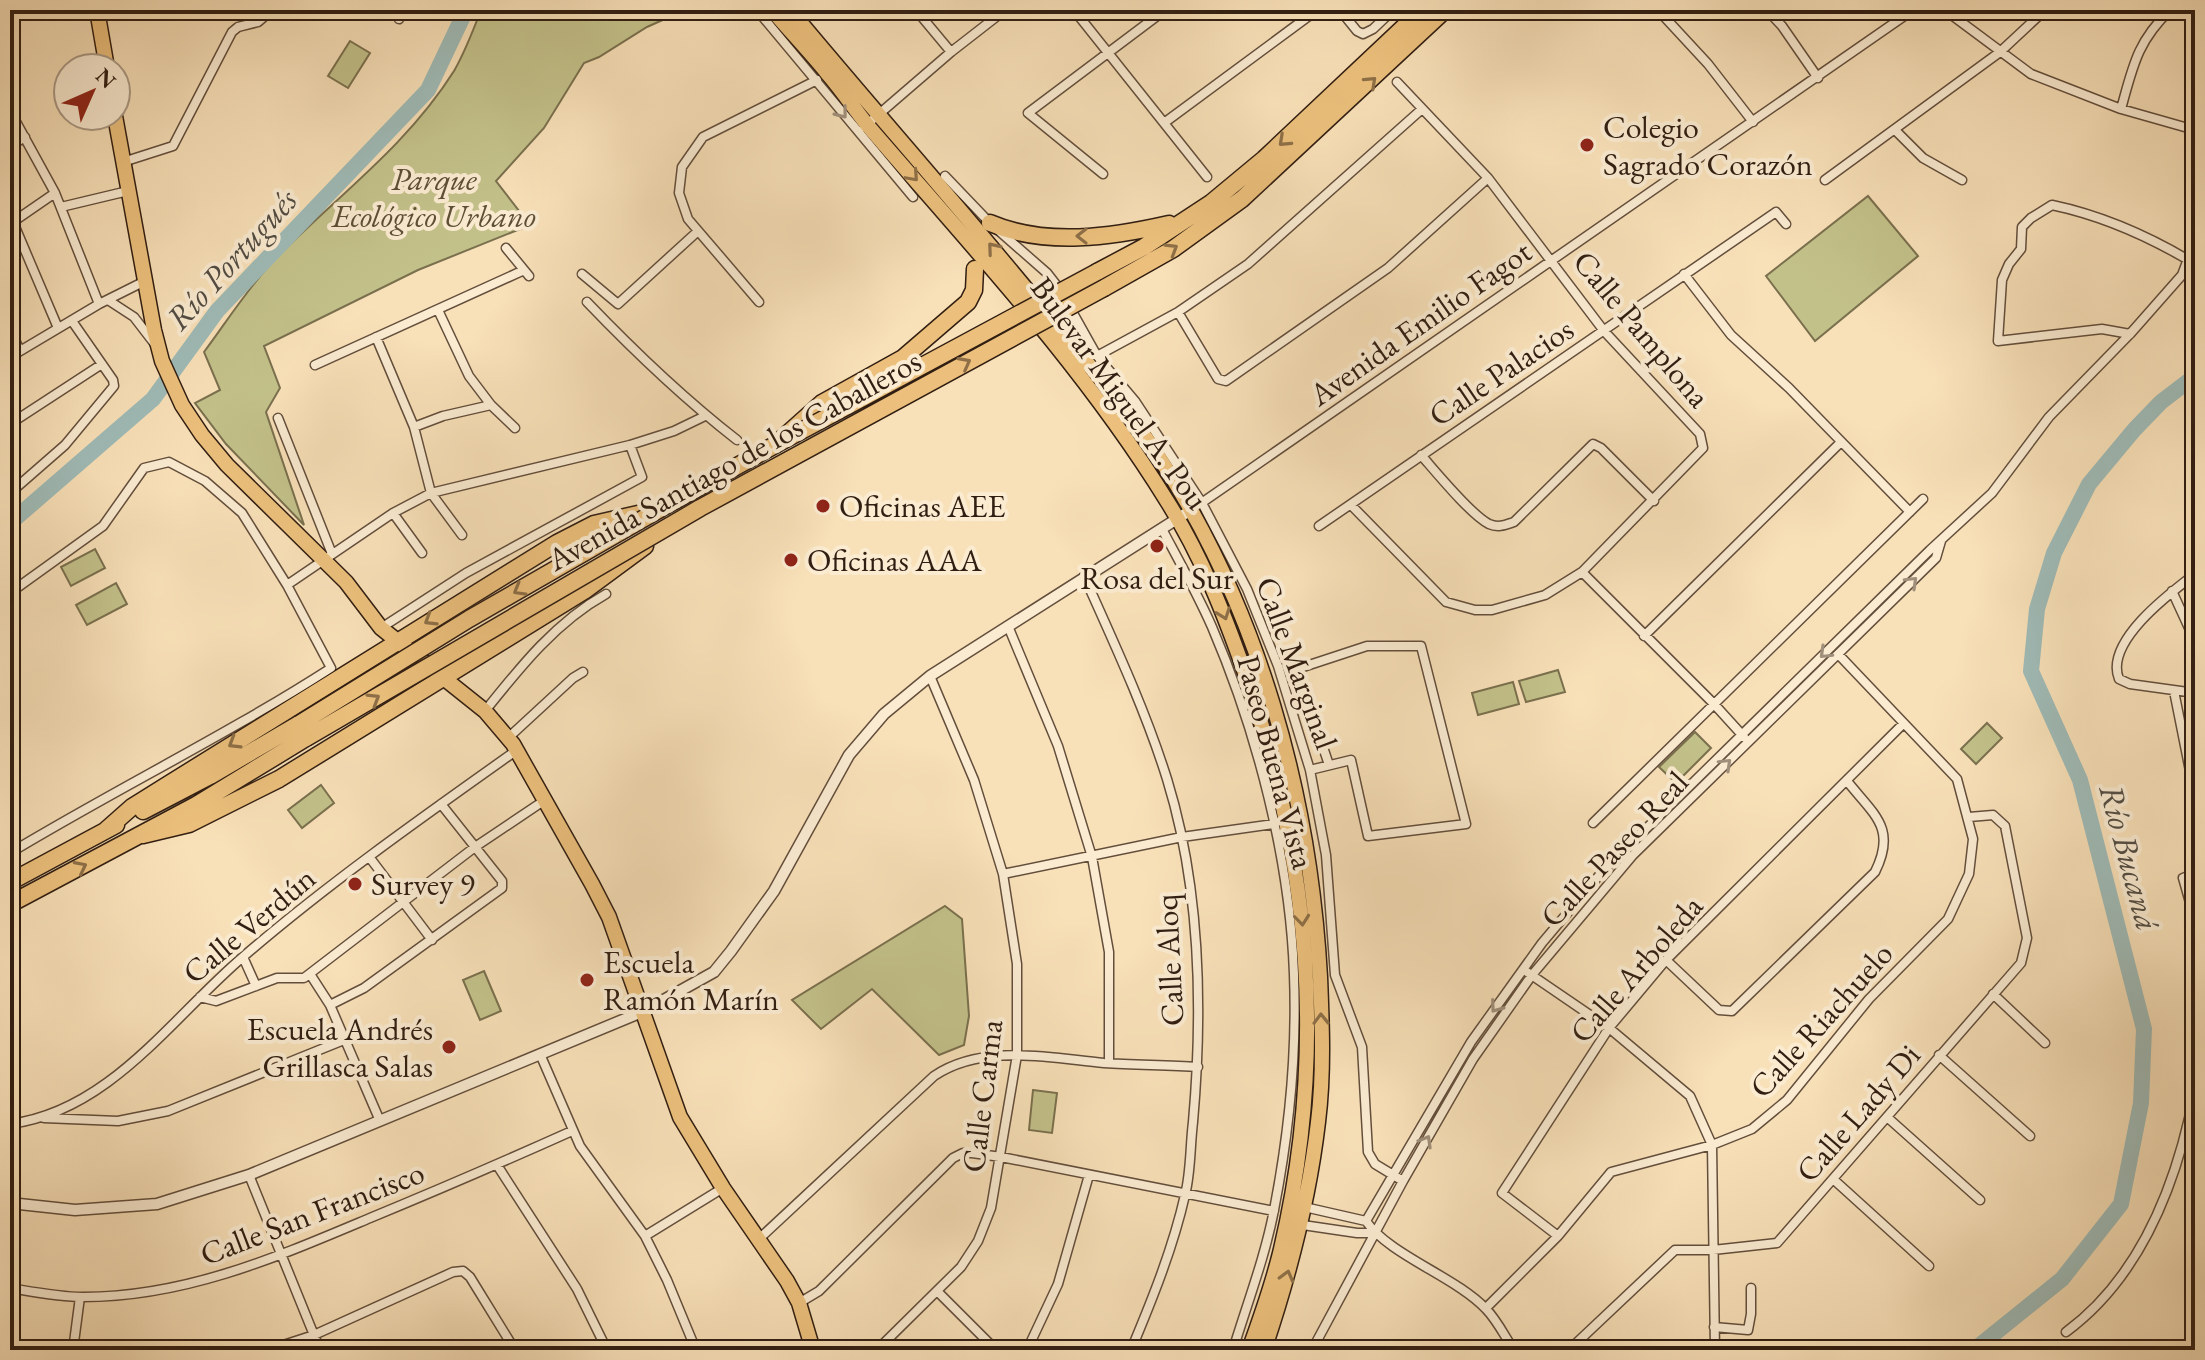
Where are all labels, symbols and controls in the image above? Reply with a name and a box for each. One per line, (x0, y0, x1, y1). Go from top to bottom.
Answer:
north arrow (52, 52, 132, 132)
text: N (89, 62, 122, 95)
one-way arrow (1361, 77, 1376, 91)
one-way arrow (833, 104, 847, 119)
place label: Colegio Sagrado Corazón (1603, 106, 1813, 185)
one-way arrow (1279, 131, 1293, 146)
marker: Colegio Sagrado Corazón (1578, 136, 1596, 154)
park label: Parque Ecológico Urbano (330, 158, 536, 237)
one-way arrow (903, 167, 918, 182)
water label: Río Portugués (156, 178, 307, 339)
one-way arrow (1075, 227, 1088, 245)
street label: Avenida Emilio Fagot (1300, 231, 1539, 416)
one-way arrow (988, 242, 1003, 257)
street label: Calle Pamplona (1564, 242, 1720, 417)
one-way arrow (1163, 243, 1178, 258)
street label: Bulevar Miguel A. Pou (1021, 268, 1219, 518)
street label: Calle Palacios (1420, 308, 1582, 436)
street label: Avenida Santiago de los Caballeros (539, 340, 928, 581)
one-way arrow (957, 358, 971, 373)
place label: Oficinas AEE (839, 485, 1006, 527)
marker: Oficinas AEE (814, 497, 832, 515)
marker: Rosa del Sur (1148, 537, 1166, 555)
place label: Oficinas AAA (807, 539, 983, 581)
marker: Oficinas AAA (782, 551, 800, 569)
place label: Rosa del Sur (1080, 557, 1234, 599)
street label: Calle Marginal (1246, 571, 1348, 755)
one-way arrow (1903, 577, 1917, 591)
one-way arrow (513, 580, 528, 596)
one-way arrow (1214, 607, 1231, 621)
one-way arrow (424, 610, 439, 625)
one-way arrow (1820, 643, 1834, 658)
street label: Paseo Buena Vista (1227, 650, 1325, 874)
one-way arrow (365, 693, 379, 709)
one-way arrow (228, 733, 243, 749)
one-way arrow (1717, 759, 1731, 773)
street label: Calle Paseo Real (1531, 762, 1697, 936)
water label: Río Bucaná (2089, 779, 2171, 935)
street label: Calle Verdún (174, 857, 324, 993)
one-way arrow (73, 861, 87, 876)
place label: Survey 9 (371, 863, 475, 905)
marker: Survey 9 (346, 875, 364, 893)
street label: Calle Arboleda (1560, 886, 1712, 1052)
street label: Calle Aloq (1145, 893, 1193, 1027)
one-way arrow (1293, 914, 1310, 927)
street label: Calle Riachuelo (1740, 933, 1902, 1107)
place label: Escuela Ramón Marín (603, 941, 779, 1020)
marker: Escuela Ramón Marín (578, 971, 596, 989)
one-way arrow (1492, 998, 1506, 1013)
place label: Escuela Andrés Grillasca Salas (247, 1008, 433, 1087)
one-way arrow (1313, 1012, 1330, 1025)
street label: Calle Carma (952, 1017, 1012, 1175)
street label: Calle Lady Di (1786, 1035, 1930, 1191)
marker: Escuela Andrés Grillasca Salas (440, 1038, 458, 1056)
one-way arrow (1416, 1135, 1432, 1149)
street label: Calle San Francisco (194, 1151, 430, 1275)
one-way arrow (1278, 1269, 1295, 1283)

